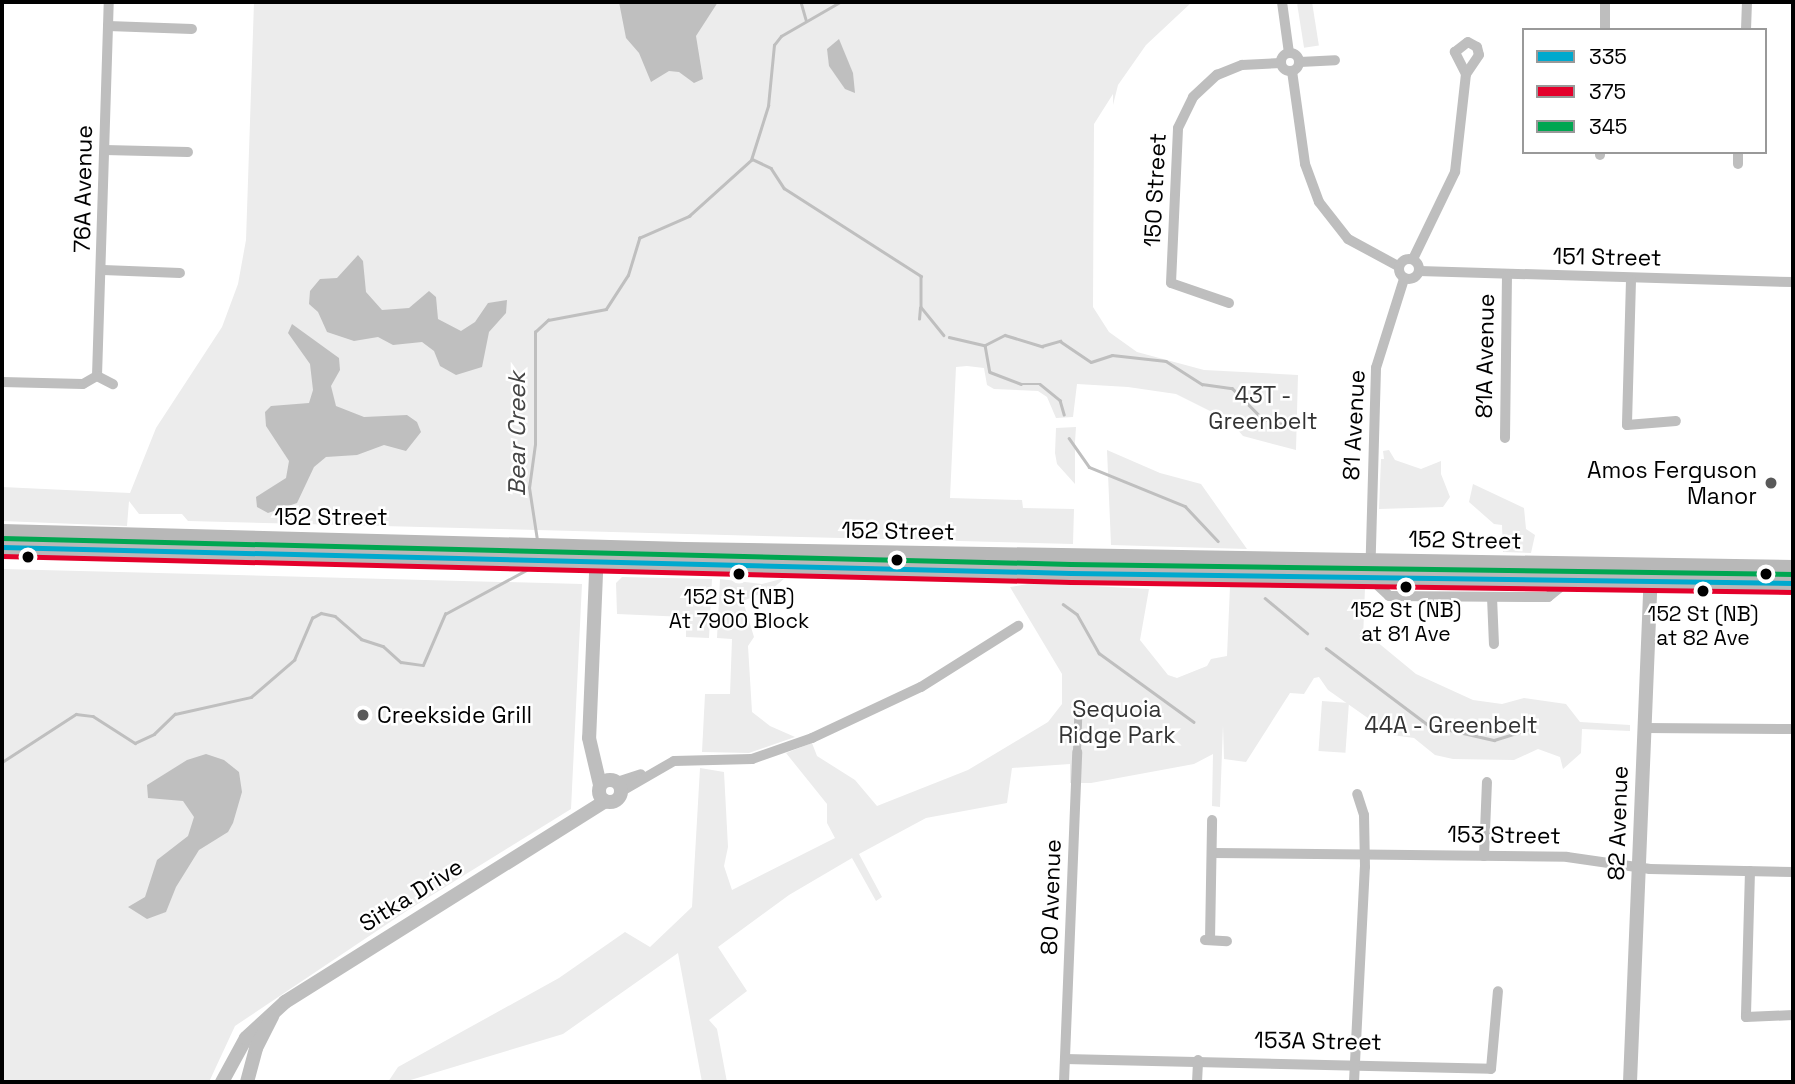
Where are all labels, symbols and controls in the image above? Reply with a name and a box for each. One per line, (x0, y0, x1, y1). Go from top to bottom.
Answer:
legend (1522, 28, 1767, 154)
text: 335 (1589, 43, 1627, 70)
text: 375 (1589, 78, 1626, 105)
text: 345 (1589, 113, 1627, 140)
street label: 76A Avenue (68, 125, 98, 253)
street label: 150 Street (1138, 132, 1172, 248)
street label: 151 Street (1552, 242, 1662, 272)
street label: 81A Avenue (1470, 293, 1500, 419)
street label: 81 Avenue (1337, 369, 1371, 481)
water label: Bear Creek (503, 372, 531, 496)
park label: 43T - Greenbelt (1208, 381, 1318, 435)
place label: Amos Ferguson Manor (1587, 456, 1757, 510)
marker: Amos Ferguson Manor (1763, 475, 1779, 491)
street label: 152 Street (274, 503, 388, 531)
street label: 152 Street (841, 516, 955, 546)
street label: 152 Street (1408, 525, 1522, 555)
unlabelled marker (21, 550, 35, 564)
unlabelled marker (890, 553, 904, 567)
marker: 152 St (NB) At 7900 Block (732, 567, 746, 581)
unlabelled marker (1759, 567, 1773, 581)
marker: 152 St (NB) at 81 Ave (1399, 580, 1413, 594)
place label: 152 St (NB) At 7900 Block (669, 584, 809, 634)
marker: 152 St (NB) at 82 Ave (1696, 584, 1710, 598)
place label: 152 St (NB) at 81 Ave (1351, 597, 1461, 647)
place label: 152 St (NB) at 82 Ave (1648, 601, 1758, 651)
park label: Sequoia Ridge Park (1058, 695, 1176, 749)
place label: Creekside Grill (377, 701, 532, 729)
marker: Creekside Grill (355, 707, 371, 723)
park label: 44A - Greenbelt (1364, 711, 1538, 739)
street label: 82 Avenue (1602, 765, 1634, 881)
street label: 153 Street (1447, 820, 1561, 850)
street label: 80 Avenue (1035, 838, 1067, 956)
street label: Sitka Drive (354, 852, 468, 938)
street label: 153A Street (1254, 1026, 1382, 1056)

